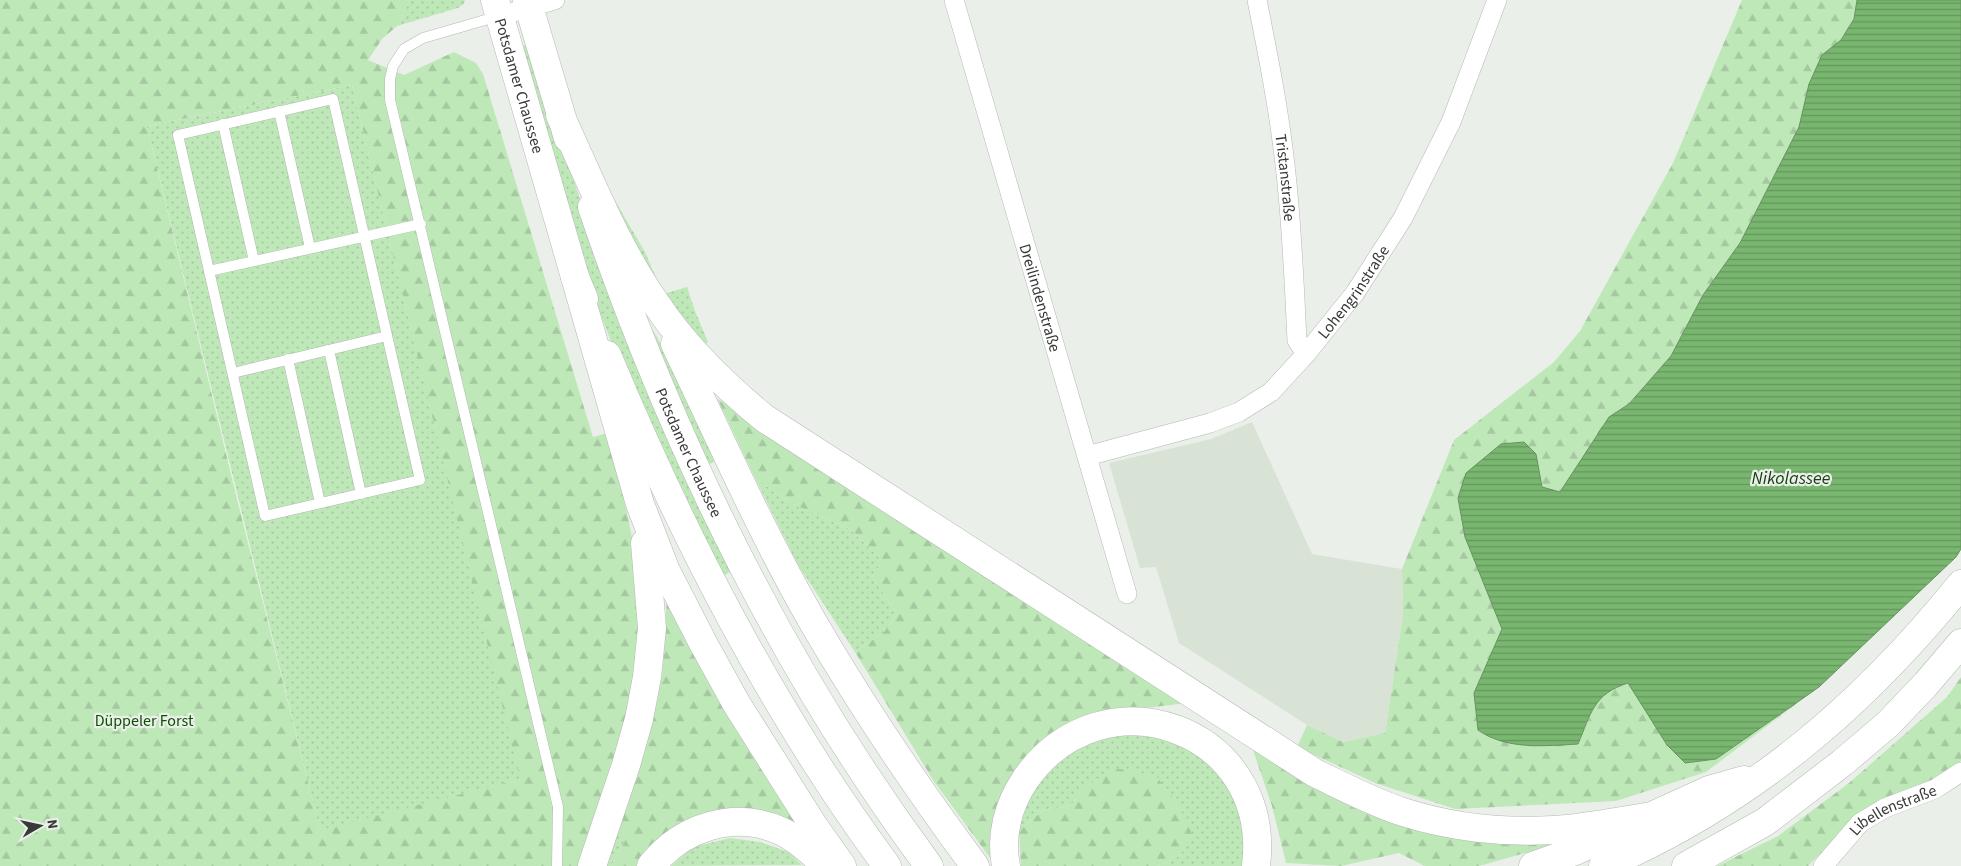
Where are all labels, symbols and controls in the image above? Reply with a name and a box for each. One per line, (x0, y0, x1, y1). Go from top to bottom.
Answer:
street label: Potsdamer Chaussee (489, 15, 549, 156)
street label: Tristanstraße (1269, 133, 1300, 222)
street label: Dreilindenstraße (1014, 241, 1066, 355)
street label: Lohengrinstraße (1313, 241, 1395, 344)
street label: Potsdamer Chaussee (649, 385, 727, 521)
water label: Nikolassee (1752, 466, 1831, 491)
park label: Düppeler Forst (95, 710, 194, 732)
street label: Libellenstraße (1844, 779, 1940, 840)
north arrow (15, 801, 65, 851)
text: N (41, 818, 62, 830)

